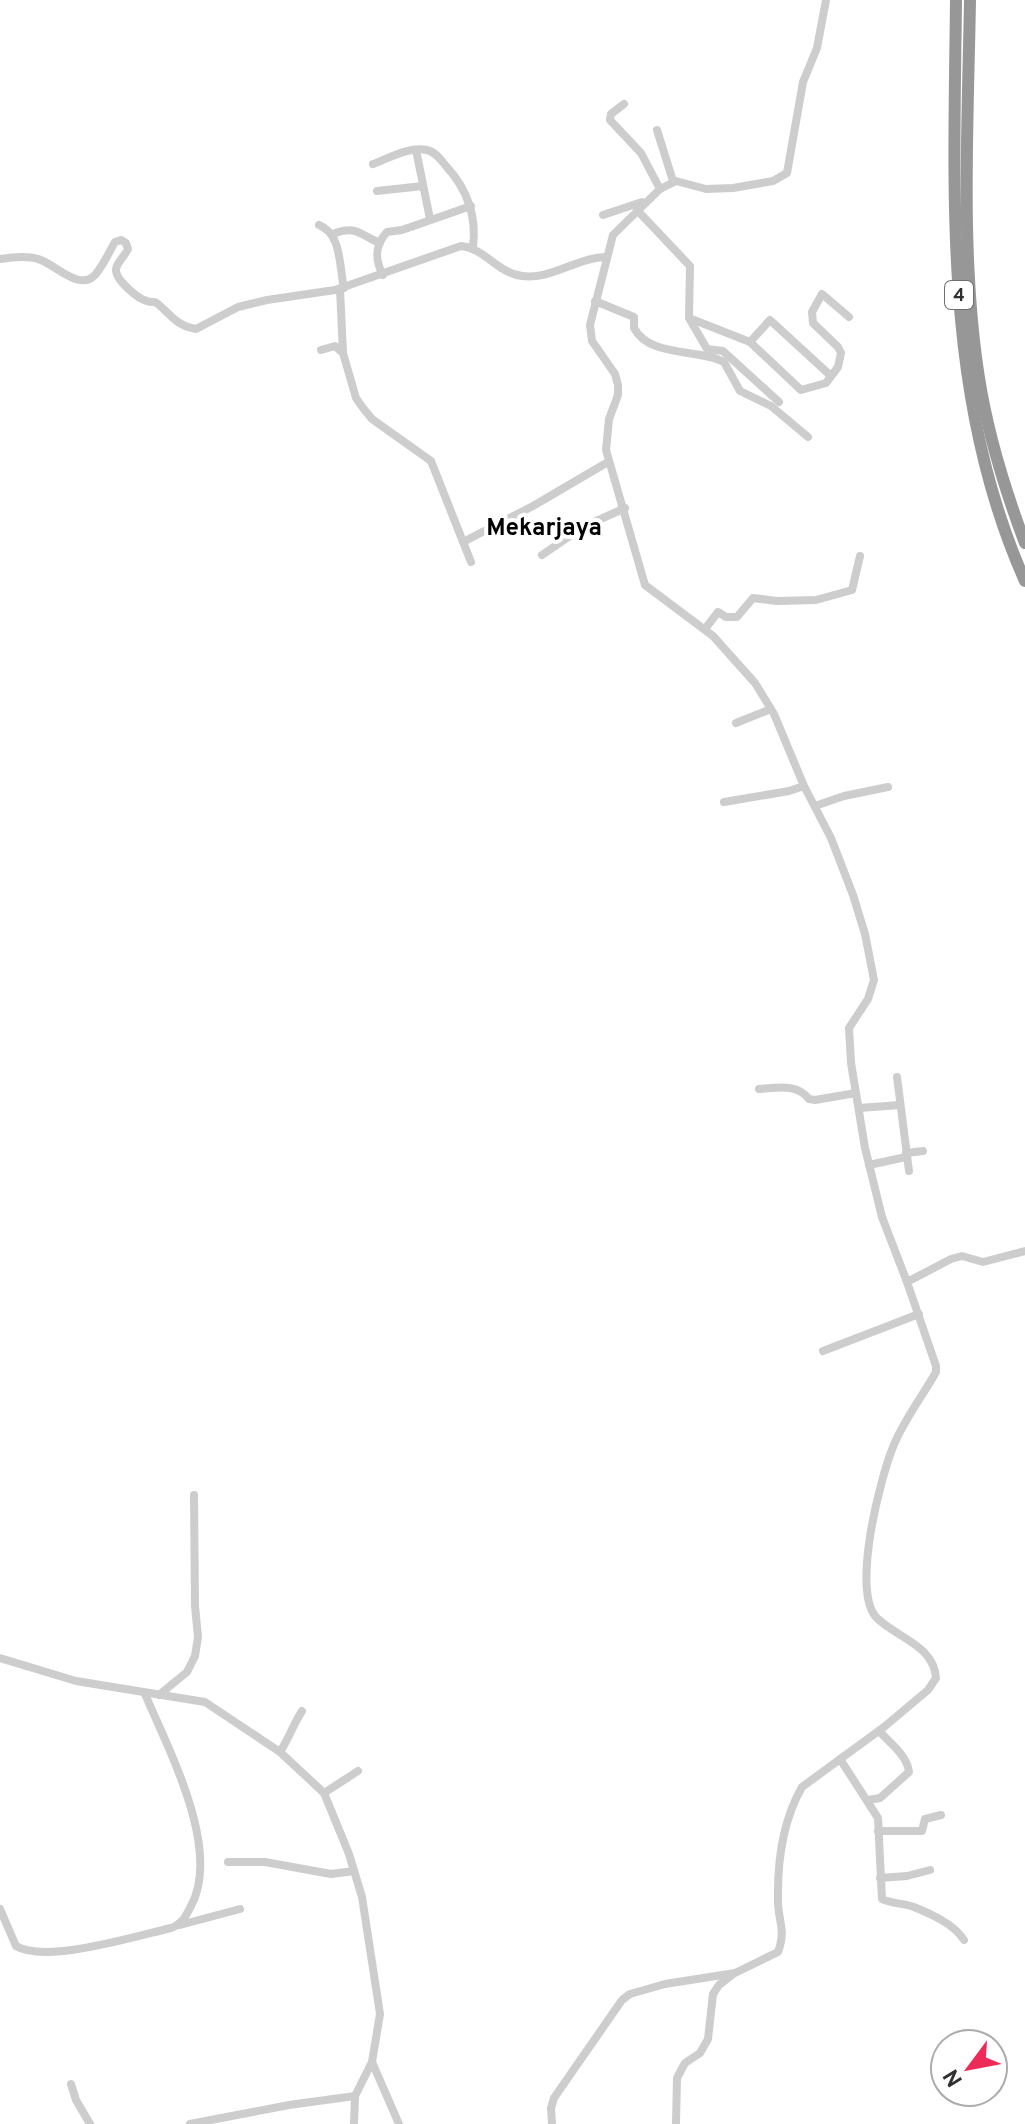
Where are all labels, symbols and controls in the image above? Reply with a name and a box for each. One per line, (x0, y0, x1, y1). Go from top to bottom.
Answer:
road number: 4 (945, 281, 973, 309)
district label: Mekarjaya (486, 514, 602, 544)
north arrow (929, 2028, 1009, 2108)
text: N (939, 2063, 970, 2091)

